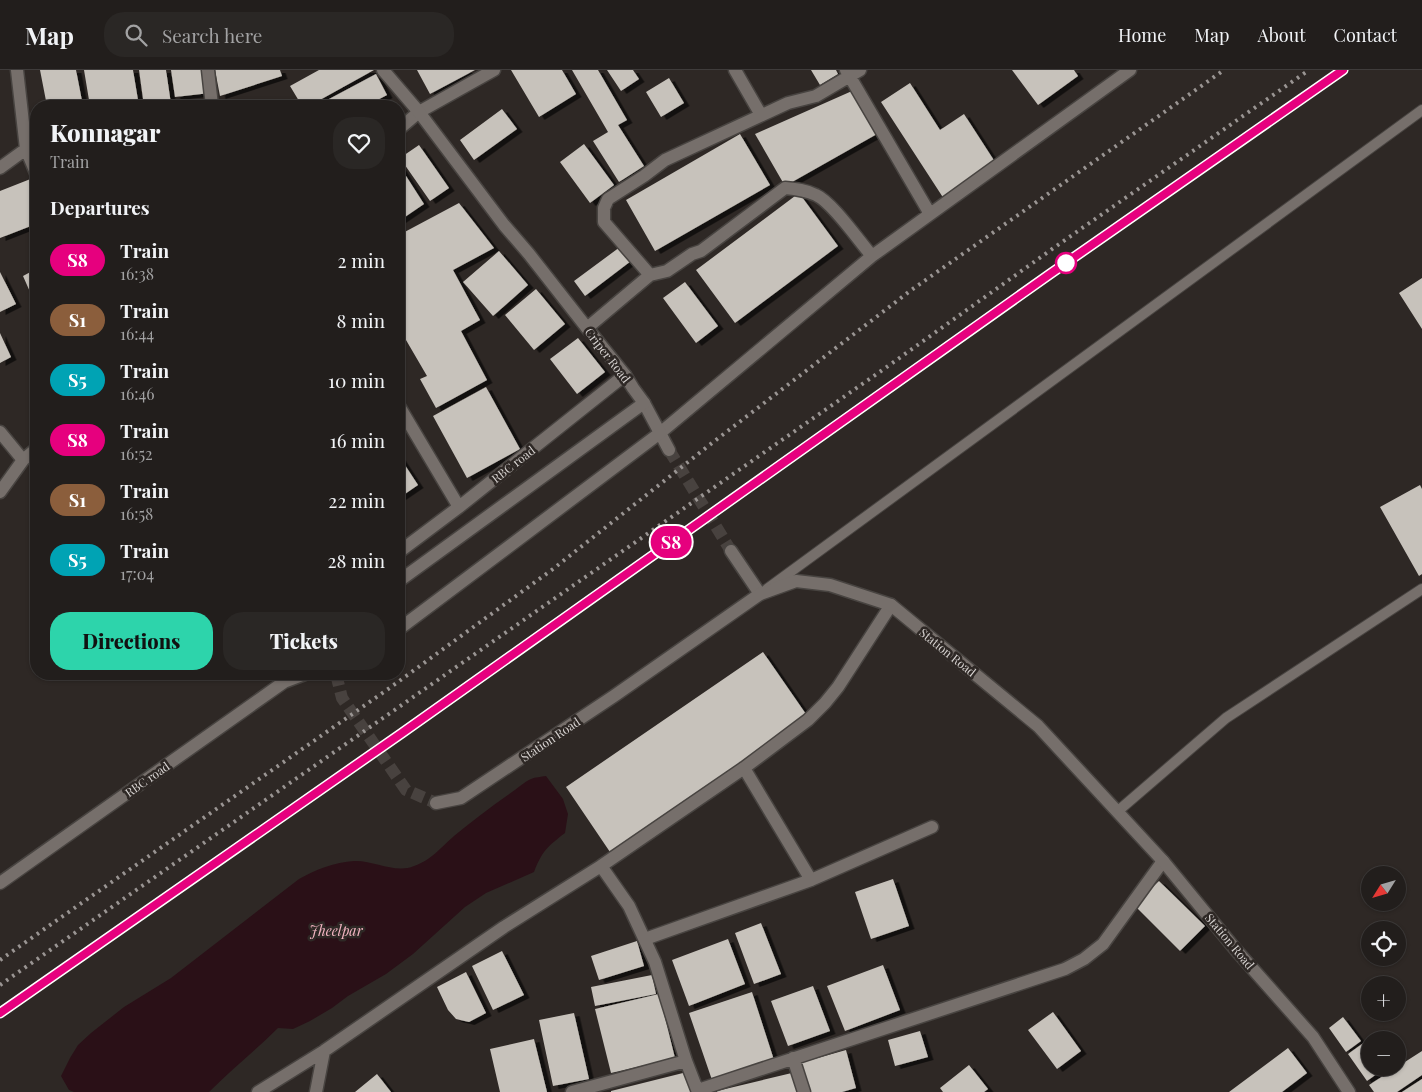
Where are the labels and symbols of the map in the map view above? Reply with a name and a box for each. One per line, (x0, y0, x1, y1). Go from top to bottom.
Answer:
unlabelled marker (1055, 252, 1077, 274)
street label: Criper Road (582, 324, 634, 386)
street label: RBC road (488, 442, 538, 486)
line badge: S8 (648, 526, 694, 558)
street label: Station Road (916, 624, 980, 680)
street label: Station Road (517, 713, 583, 765)
street label: RBC road (121, 758, 173, 800)
north arrow (1361, 866, 1406, 911)
street label: Station Road (1202, 910, 1258, 972)
water label: Jheelpar (309, 921, 364, 940)

